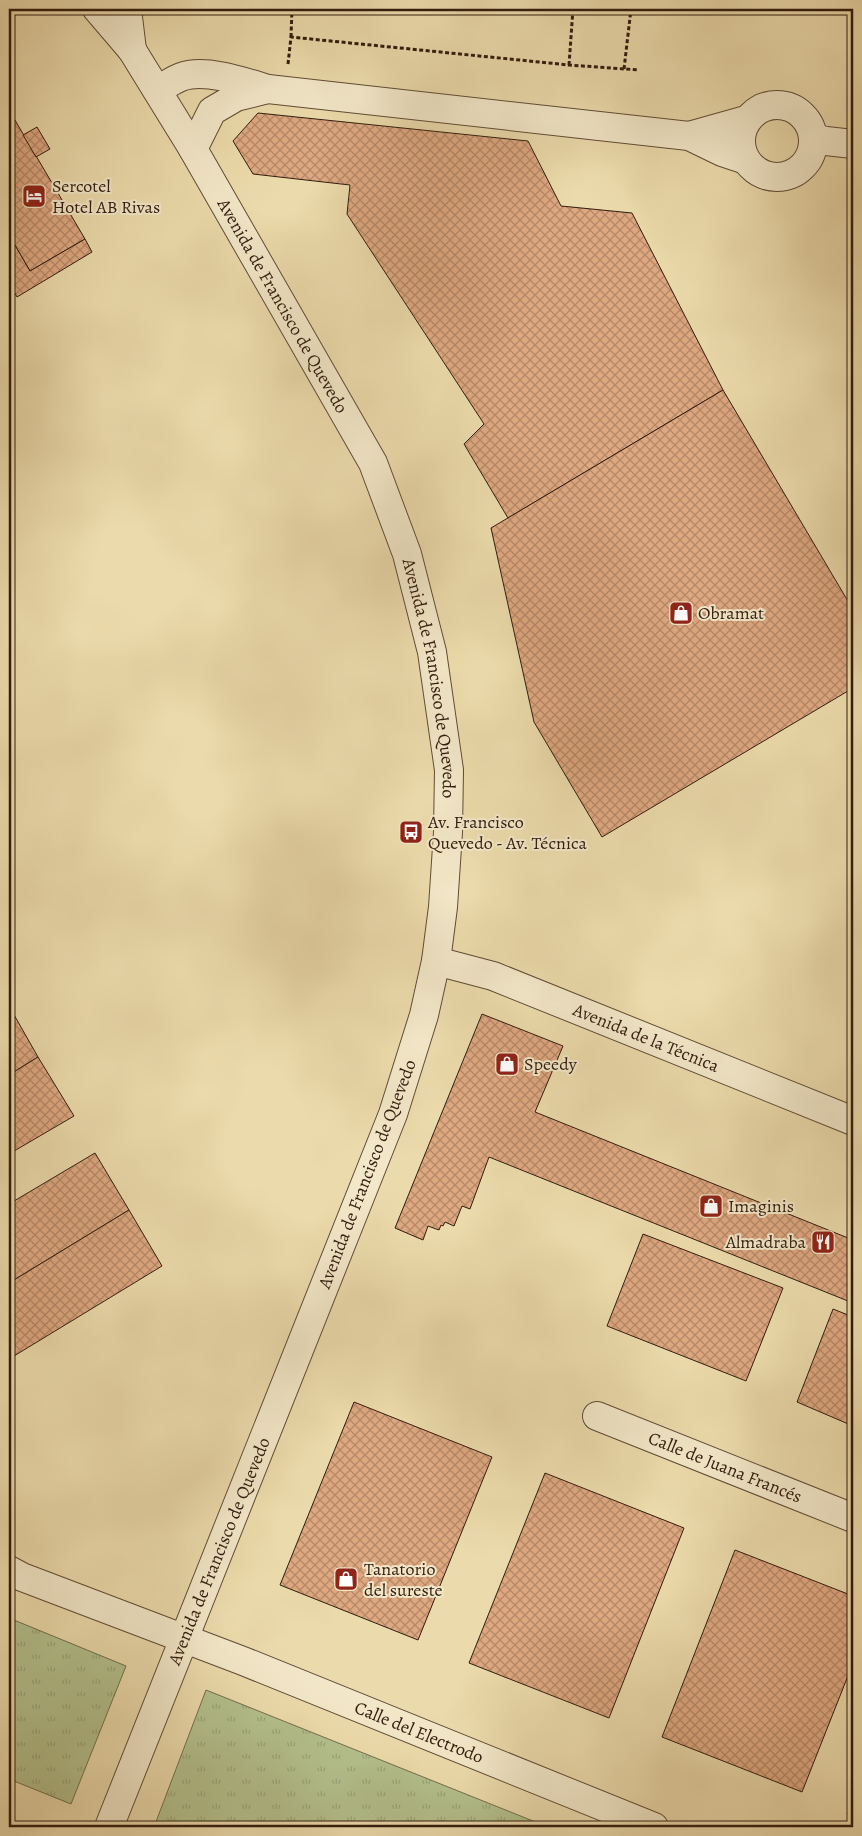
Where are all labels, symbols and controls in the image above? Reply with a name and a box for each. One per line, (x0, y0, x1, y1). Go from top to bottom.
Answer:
place label: Sercotel Hotel AB Rivas (52, 174, 160, 219)
hotel icon: Sercotel Hotel AB Rivas (21, 183, 47, 209)
street label: Avenida de Francisco de Quevedo (211, 193, 354, 418)
street label: Avenida de Francisco de Quevedo (396, 555, 461, 798)
shop icon: Obramat (668, 600, 694, 626)
place label: Obramat (698, 601, 764, 625)
place label: Av. Francisco Quevedo - Av. Técnica (427, 810, 587, 855)
bus stop icon: Av. Francisco Quevedo - Av. Técnica (398, 819, 424, 845)
street label: Avenida de la Técnica (569, 997, 723, 1078)
shop icon: Speedy (494, 1051, 520, 1077)
place label: Speedy (524, 1052, 578, 1076)
street label: Avenida de Francisco de Quevedo (312, 1056, 422, 1293)
shop icon: Imaginis (698, 1193, 724, 1219)
place label: Imaginis (728, 1194, 794, 1218)
restaurant icon: Almadraba (810, 1229, 836, 1255)
place label: Almadraba (725, 1230, 807, 1254)
street label: Calle de Juana Francés (645, 1426, 806, 1508)
street label: Avenida de Francisco de Quevedo (162, 1434, 276, 1669)
place label: Tanatorio del sureste (364, 1557, 443, 1602)
shop icon: Tanatorio del sureste (333, 1566, 359, 1592)
street label: Calle del Electrodo (351, 1695, 487, 1769)

